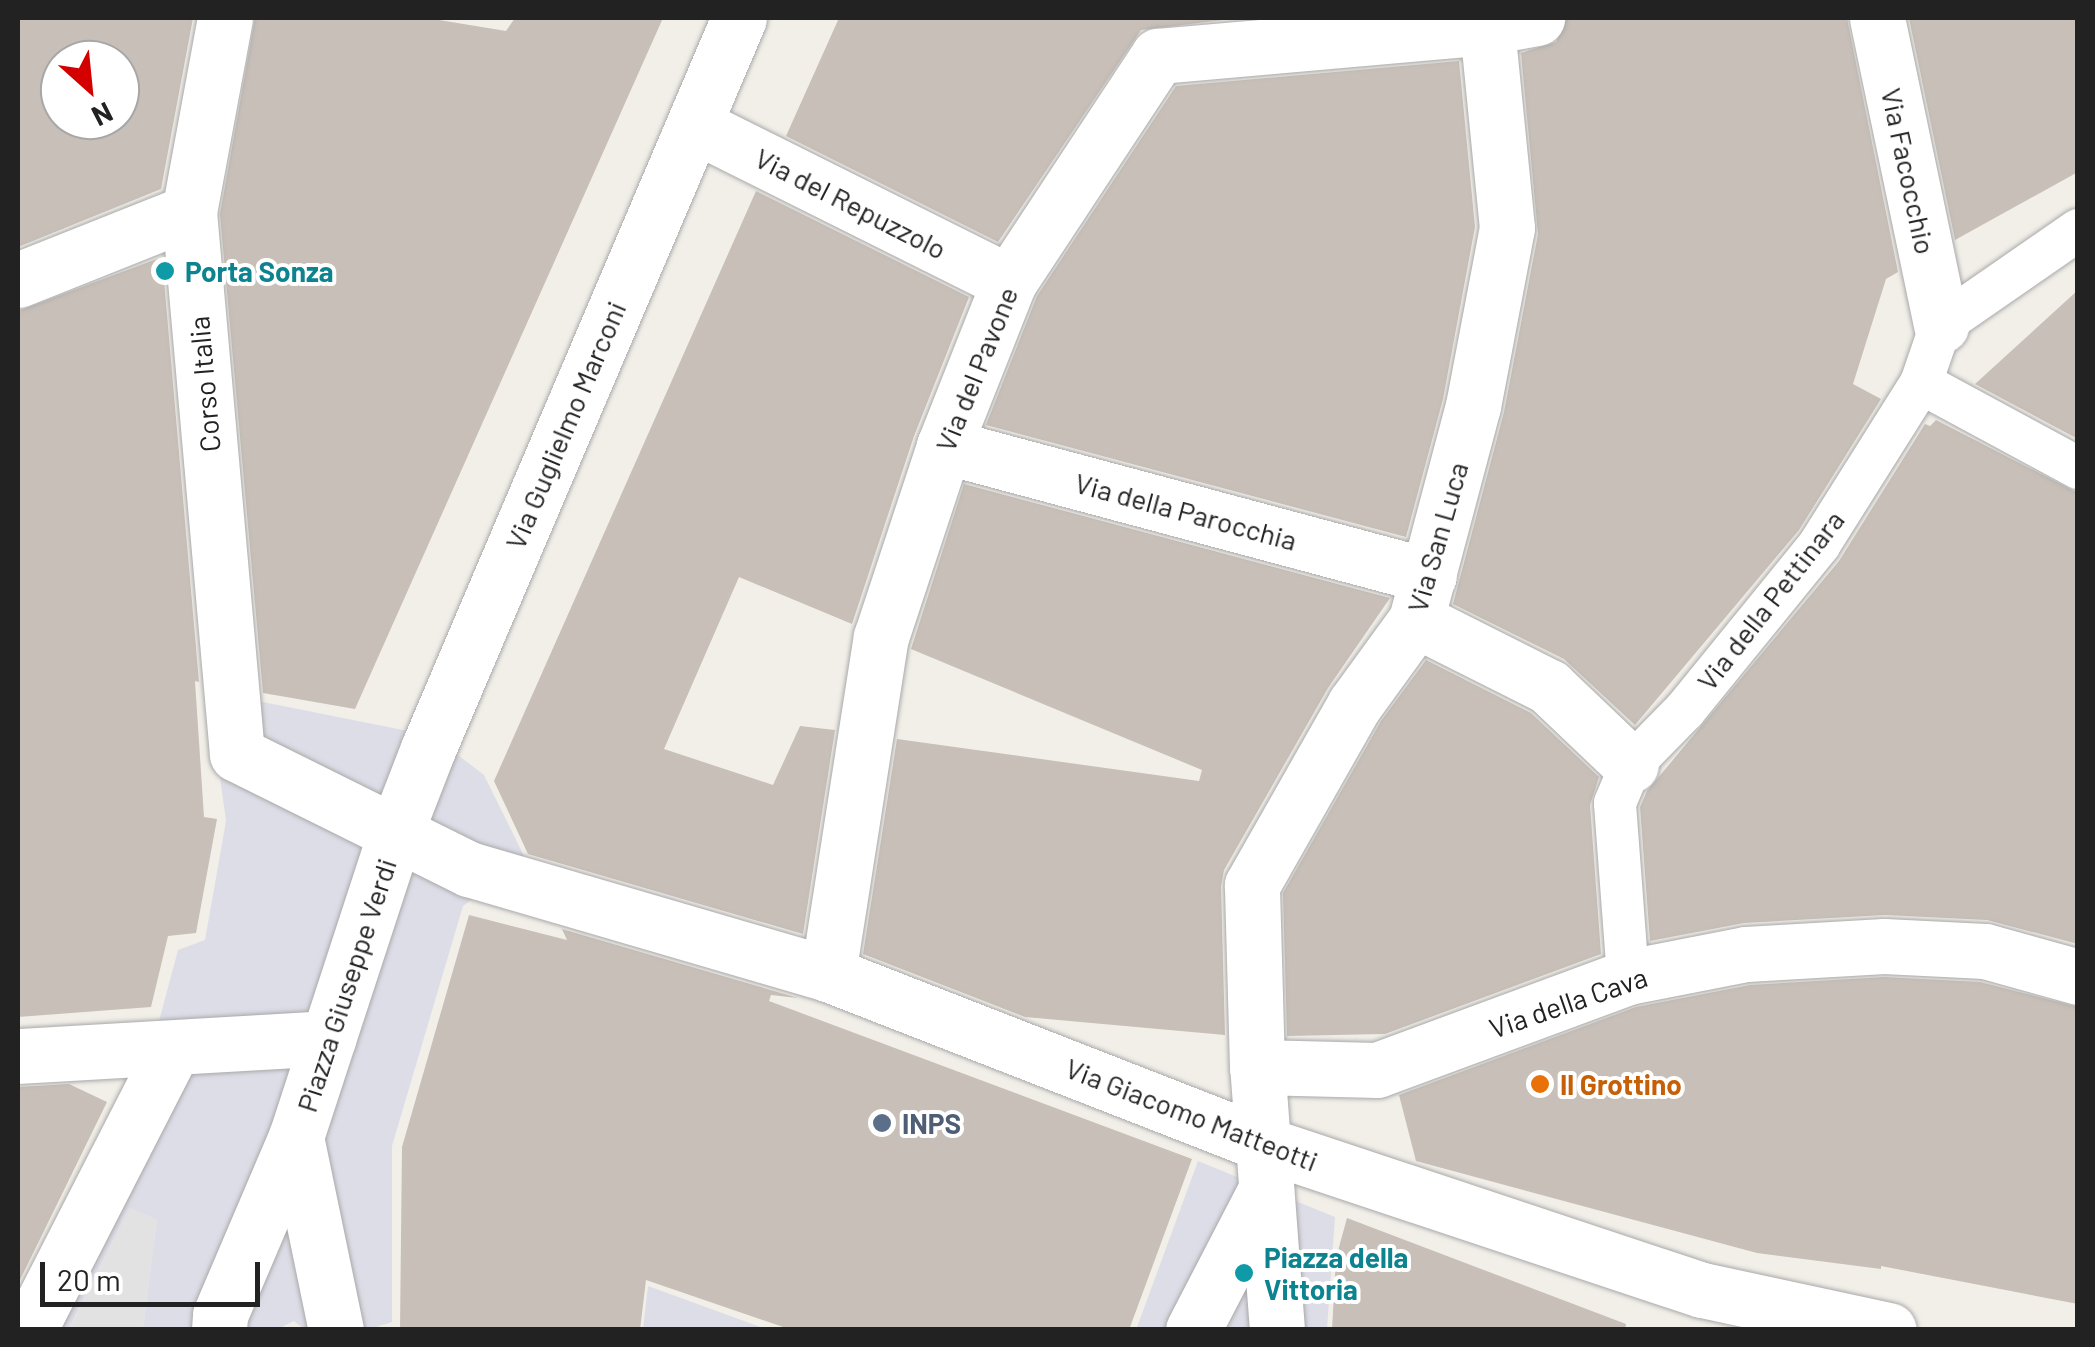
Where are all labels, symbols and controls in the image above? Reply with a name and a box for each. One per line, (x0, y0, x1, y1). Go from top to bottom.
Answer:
north arrow (40, 40, 140, 140)
street label: Via Facocchio (1875, 85, 1943, 257)
text: N (87, 96, 119, 134)
street label: Via del Repuzzolo (750, 140, 952, 266)
place label: Porta Sonza (185, 254, 334, 288)
marker: Porta Sonza (154, 260, 176, 282)
street label: Via del Pavone (928, 282, 1024, 456)
street label: Via Guglielmo Marconi (498, 296, 632, 554)
street label: Corso Italia (181, 315, 227, 453)
street label: Via San Luca (1400, 458, 1474, 616)
street label: Via della Parocchia (1071, 465, 1301, 557)
street label: Via della Pettinara (1689, 503, 1851, 697)
street label: Piazza Giuseppe Verdi (289, 854, 403, 1116)
street label: Via della Cava (1485, 959, 1651, 1045)
street label: Via Giacomo Matteotti (1061, 1050, 1323, 1178)
place label: Il Grottino (1560, 1067, 1682, 1101)
marker: Il Grottino (1529, 1073, 1551, 1095)
place label: INPS (902, 1106, 961, 1140)
marker: INPS (871, 1112, 893, 1134)
place label: Piazza della Vittoria (1264, 1240, 1408, 1306)
scale bar (45, 1242, 265, 1304)
text: 20 m (57, 1261, 121, 1297)
marker: Piazza della Vittoria (1233, 1262, 1255, 1284)

